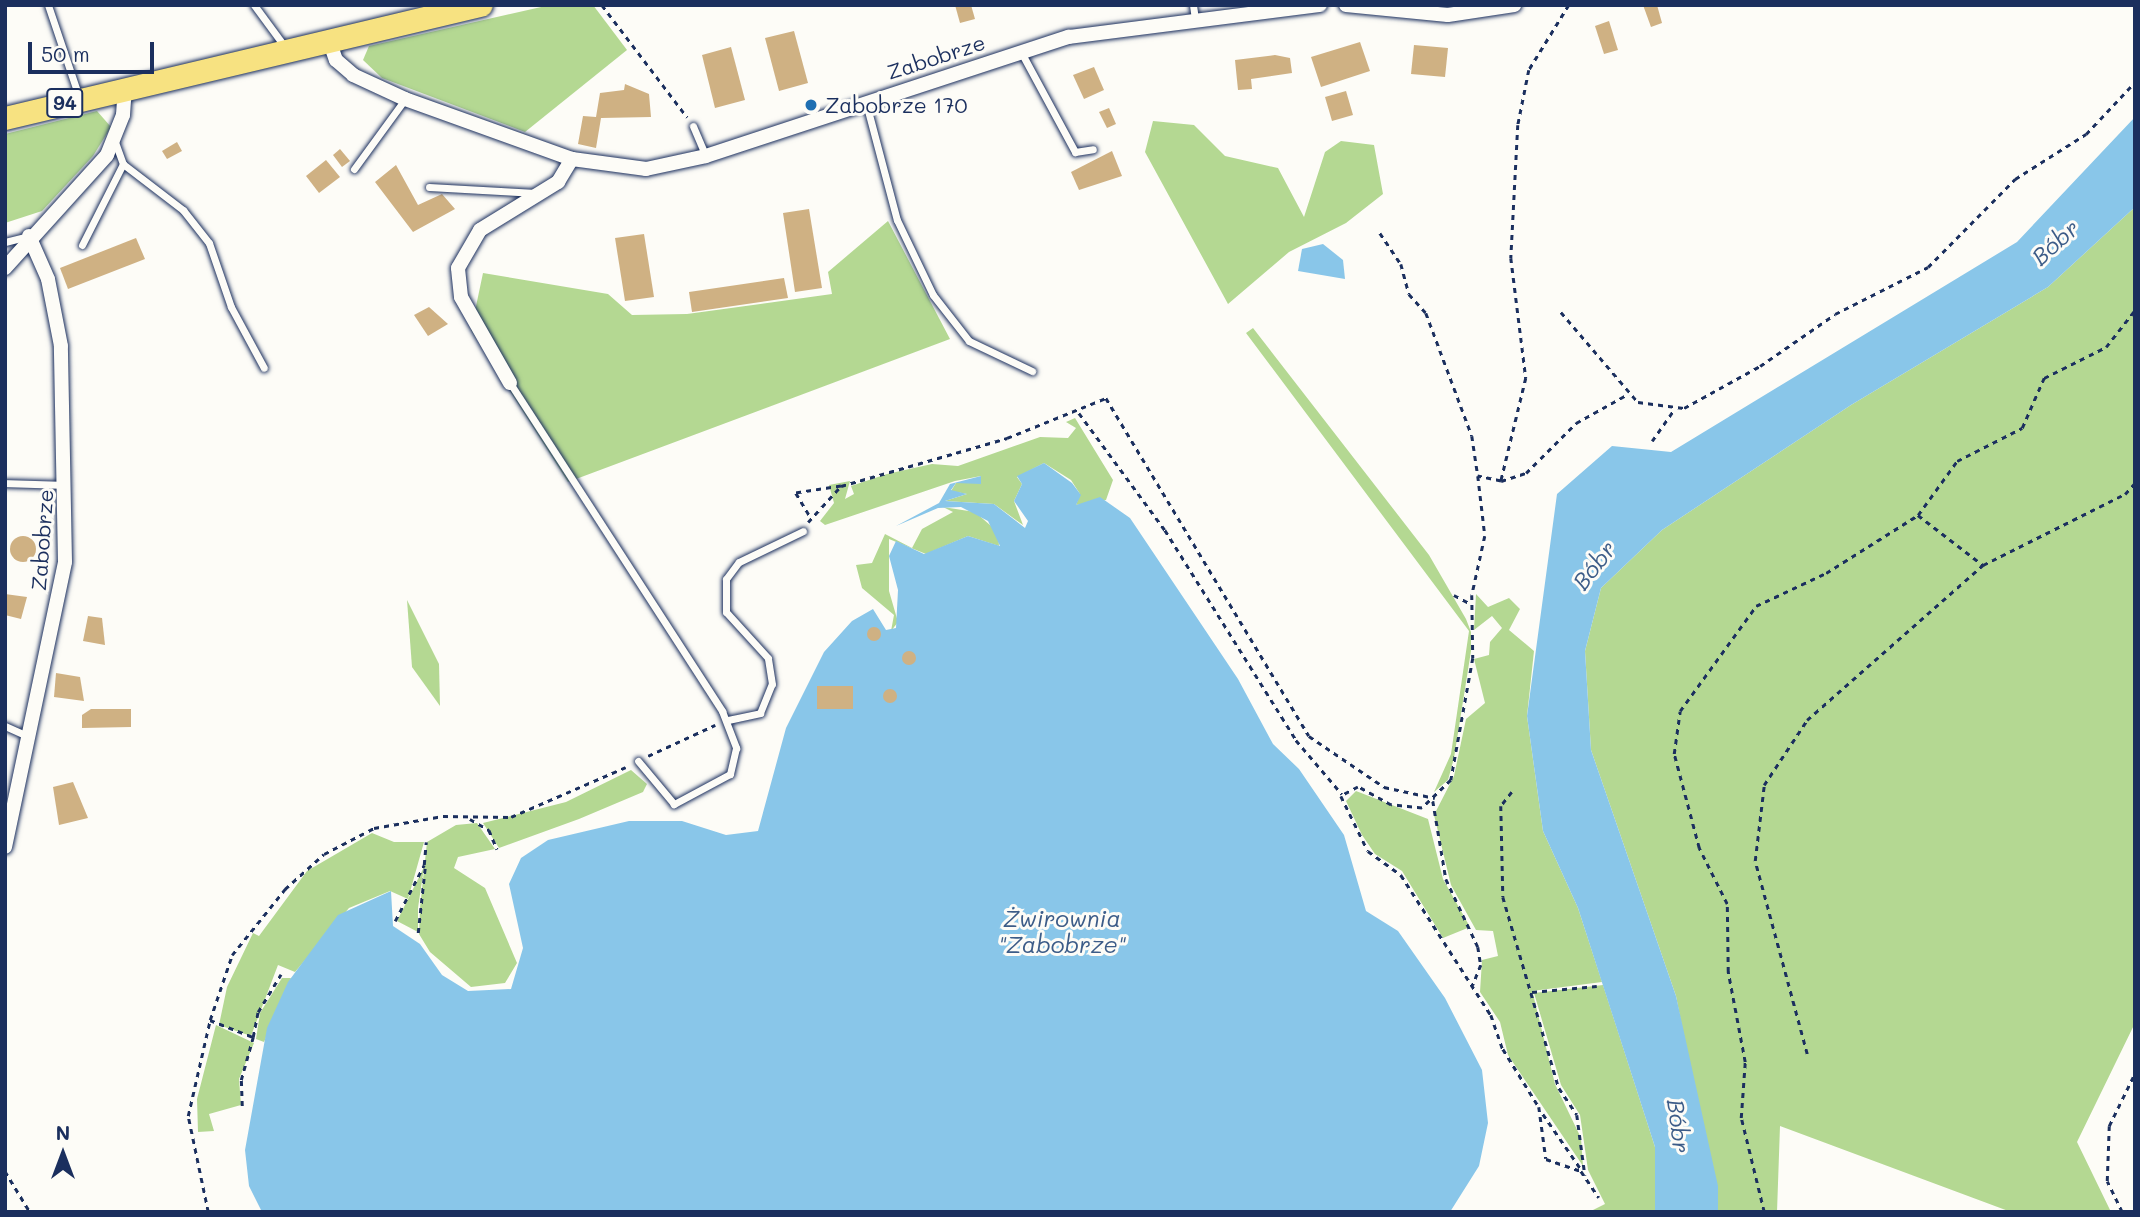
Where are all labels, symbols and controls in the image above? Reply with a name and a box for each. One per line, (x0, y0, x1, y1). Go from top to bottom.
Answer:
scale bar (32, 28, 158, 72)
street label: Zabobrze (884, 29, 988, 85)
text: 50 m (41, 40, 90, 67)
road number: 94 (46, 88, 84, 118)
place label: Zabobrze 170 (825, 92, 967, 118)
marker: Zabobrze 170 (803, 97, 819, 113)
water label: Bóbr (2026, 214, 2084, 270)
street label: Zabobrze (26, 488, 58, 592)
water label: Bóbr (1566, 535, 1622, 595)
water label: Żwirownia "Zabobrze" (998, 904, 1126, 958)
water label: Bóbr (1662, 1097, 1696, 1155)
north arrow (28, 1119, 98, 1189)
text: N (56, 1120, 70, 1145)

